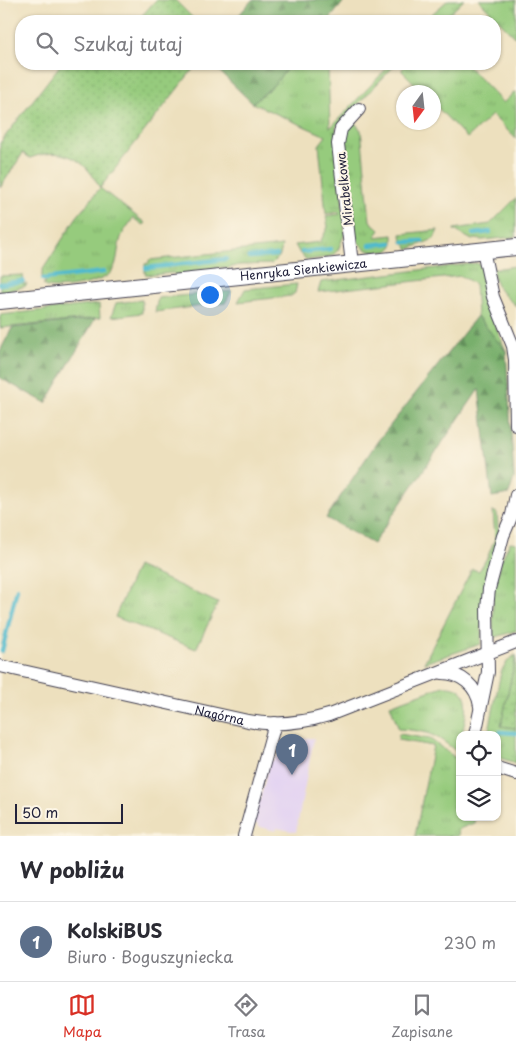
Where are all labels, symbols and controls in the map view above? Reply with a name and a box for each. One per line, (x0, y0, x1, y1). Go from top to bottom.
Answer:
search box (15, 15, 501, 70)
icon: search (33, 29, 61, 57)
text: Szukaj tutaj (73, 29, 183, 57)
north arrow (396, 85, 441, 130)
street label: Mirabelkowa (331, 151, 357, 227)
street label: Henryka Sienkiewicza (239, 254, 368, 285)
your location (197, 282, 223, 308)
street label: Nagórna (193, 700, 247, 729)
map controls (456, 731, 501, 821)
button: locate (456, 731, 501, 776)
pin: 1 (276, 734, 308, 775)
button: layers (456, 776, 501, 821)
scale bar (15, 801, 122, 824)
text: 50 m (22, 802, 58, 823)
text: W pobliżu (20, 853, 125, 885)
text: KolskiBUS (67, 916, 162, 944)
text: 1 (32, 930, 40, 954)
text: 230 m (444, 930, 496, 954)
text: Biuro · Boguszyniecka (67, 944, 233, 968)
tab: Mapa (63, 991, 101, 1042)
tab: Trasa (227, 991, 265, 1042)
tab: Zapisane (391, 991, 453, 1042)

